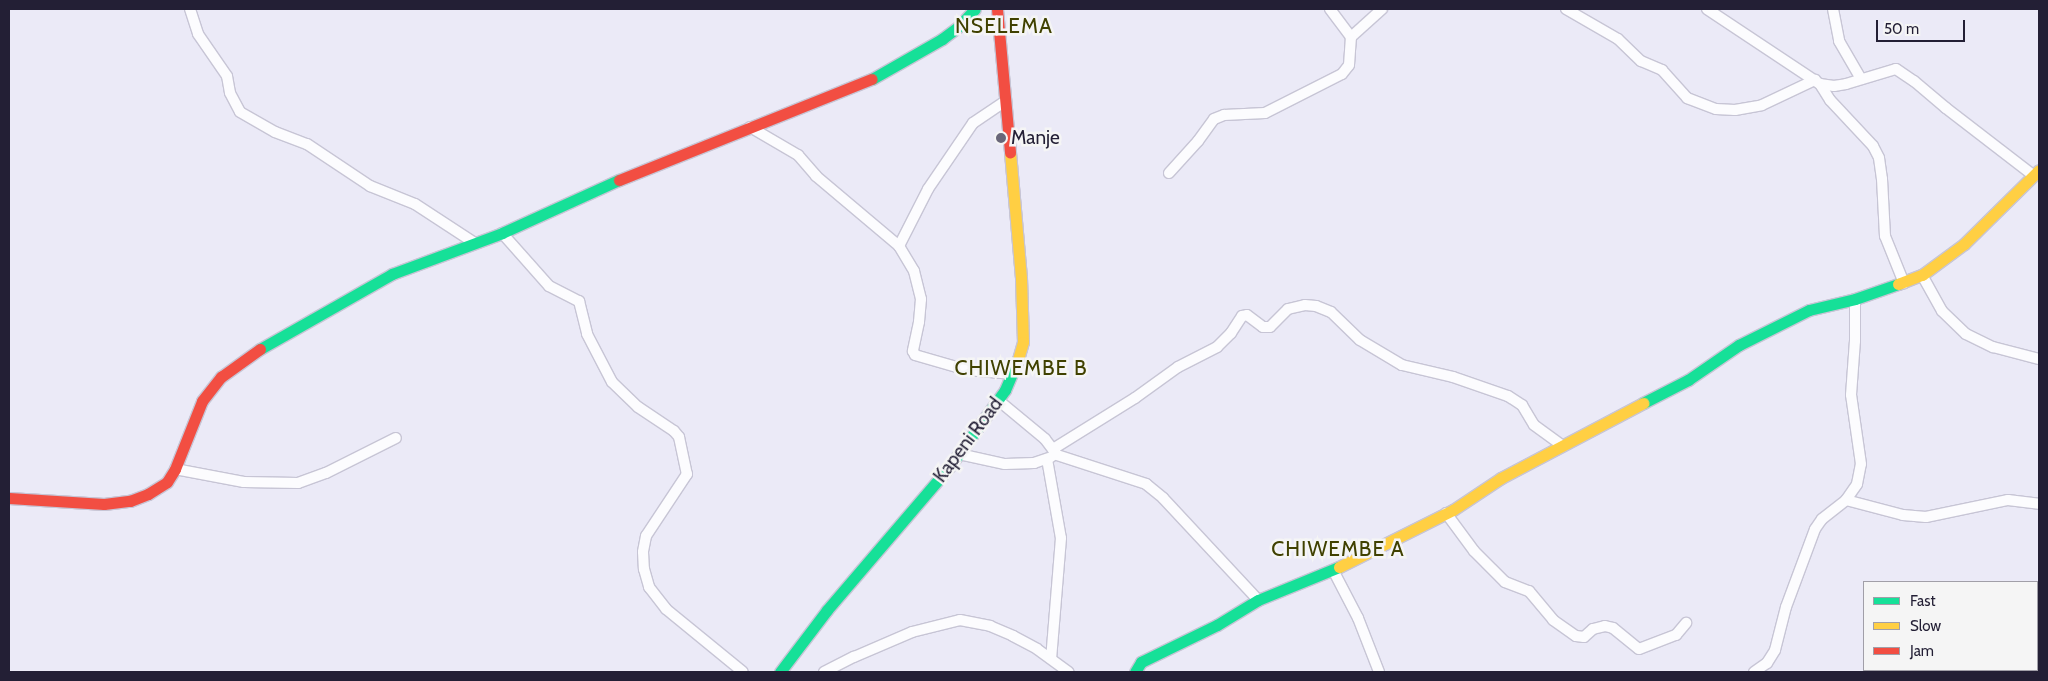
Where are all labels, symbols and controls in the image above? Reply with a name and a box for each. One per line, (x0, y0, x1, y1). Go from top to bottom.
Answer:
scale bar (1878, 10, 1967, 42)
district label: NSELEMA (954, 13, 1054, 39)
text: 50 m (1884, 20, 1919, 38)
place label: Manje (1011, 127, 1060, 149)
marker: Manje (995, 132, 1007, 144)
district label: CHIWEMBE B (953, 355, 1089, 381)
street label: Kapeni Road (929, 393, 1007, 487)
district label: CHIWEMBE A (1270, 536, 1406, 562)
legend (1863, 581, 2038, 671)
text: Fast (1910, 592, 1935, 610)
text: Slow (1910, 617, 1941, 635)
text: Jam (1910, 642, 1934, 660)

